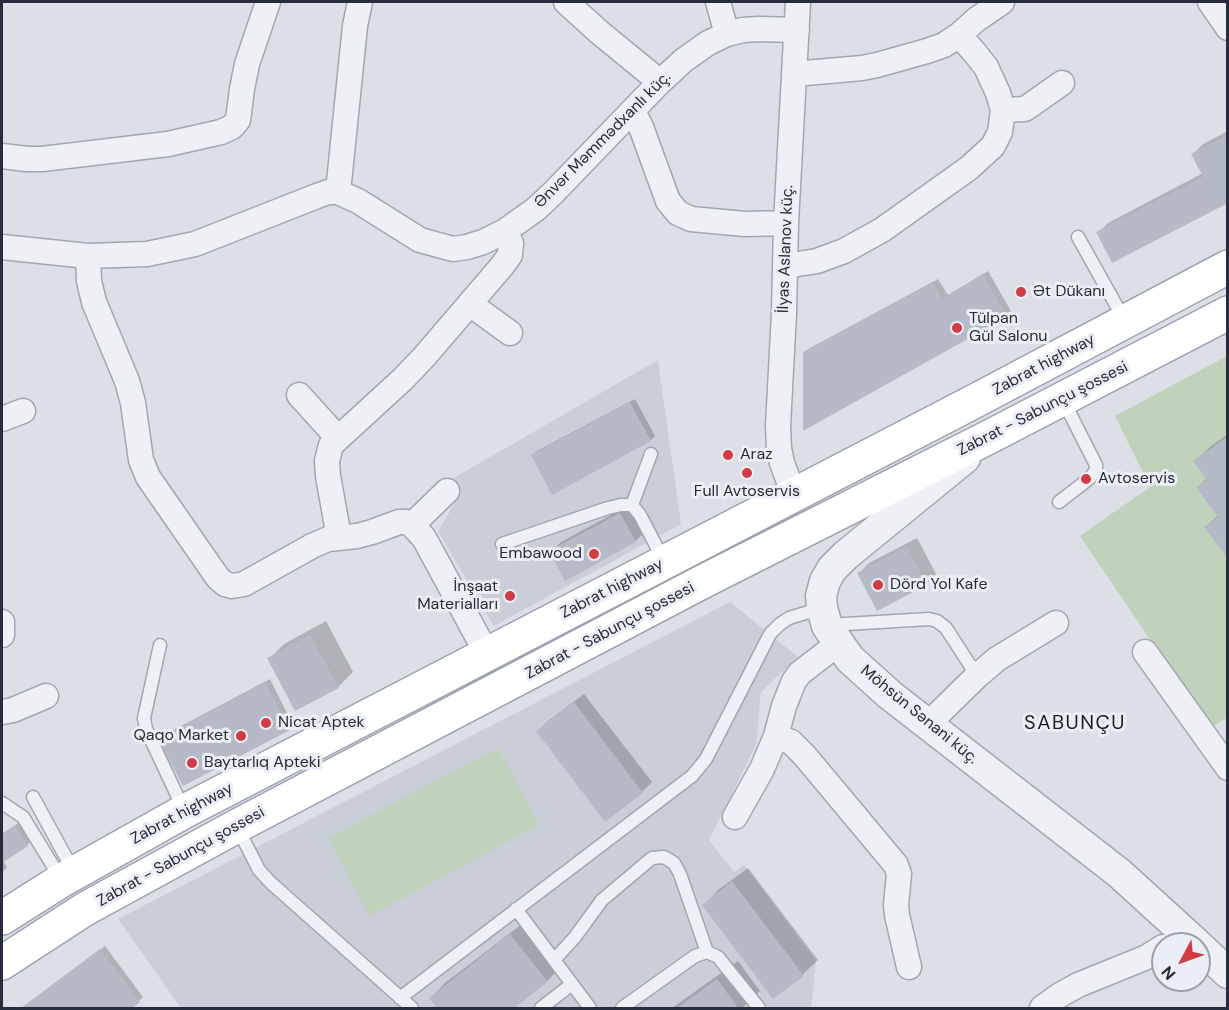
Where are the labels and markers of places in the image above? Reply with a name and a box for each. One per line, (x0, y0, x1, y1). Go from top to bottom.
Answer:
place label: Ət Dükanı (1033, 282, 1105, 302)
marker: Ət Dükanı (1014, 285, 1028, 299)
place label: Tülpan Gül Salonu (969, 309, 1048, 347)
marker: Tülpan Gül Salonu (950, 321, 964, 335)
place label: Araz (740, 445, 773, 465)
marker: Araz (721, 448, 735, 462)
marker: Full Avtoservis (740, 466, 754, 480)
place label: Avtoservis (1098, 469, 1175, 489)
marker: Avtoservis (1079, 472, 1093, 486)
place label: Full Avtoservis (694, 482, 800, 502)
place label: Embawood (499, 544, 582, 564)
marker: Embawood (587, 547, 601, 561)
place label: Dörd Yol Kafe (890, 575, 988, 595)
place label: İnşaat Materialları (417, 577, 498, 615)
marker: Dörd Yol Kafe (871, 578, 885, 592)
marker: İnşaat Materialları (503, 589, 517, 603)
place label: Nicat Aptek (278, 713, 365, 733)
marker: Nicat Aptek (259, 716, 273, 730)
place label: Qaqo Market (133, 726, 229, 746)
marker: Qaqo Market (234, 729, 248, 743)
place label: Baytarlıq Apteki (204, 753, 321, 773)
marker: Baytarlıq Apteki (185, 756, 199, 770)

